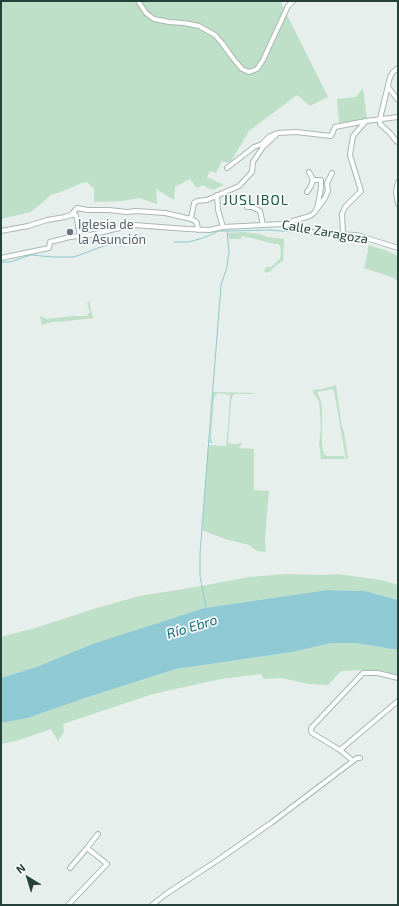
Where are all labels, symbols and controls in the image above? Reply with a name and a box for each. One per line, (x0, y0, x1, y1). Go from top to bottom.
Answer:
district label: JUSLIBOL (223, 192, 289, 208)
place label: Iglesia de la Asunción (78, 217, 146, 248)
street label: Calle Zaragoza (281, 217, 369, 247)
marker: Iglesia de la Asunción (65, 227, 75, 237)
water label: Río Ebro (165, 611, 219, 643)
north arrow (8, 858, 48, 898)
text: N (13, 861, 27, 876)

